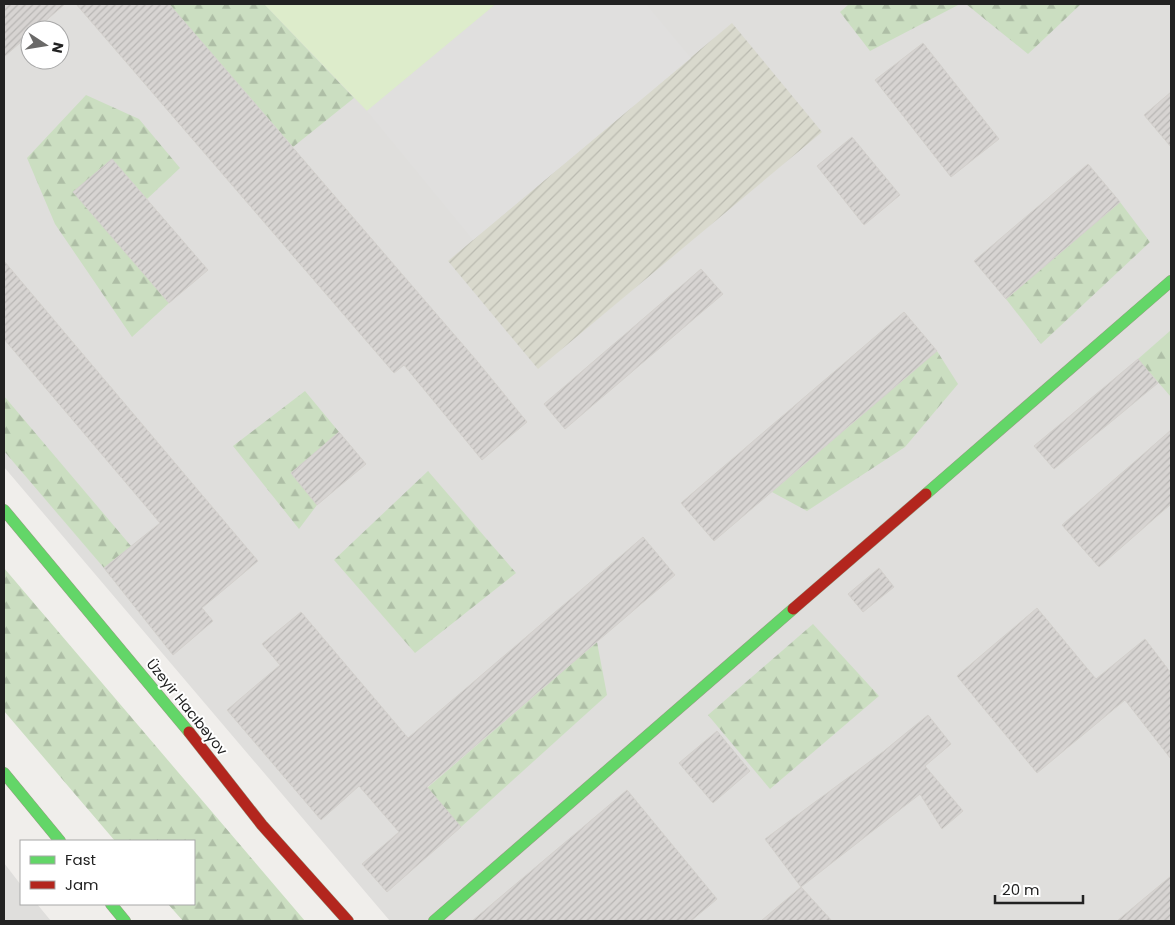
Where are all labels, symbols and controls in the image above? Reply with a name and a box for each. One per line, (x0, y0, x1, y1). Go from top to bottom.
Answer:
north arrow (20, 20, 70, 70)
text: N (47, 40, 69, 55)
street label: Üzeyir Hacıbəyov (142, 655, 232, 760)
legend (20, 840, 195, 905)
text: Fast (65, 849, 96, 870)
scale bar (995, 872, 1082, 904)
text: Jam (65, 874, 99, 895)
text: 20 m (1002, 879, 1040, 900)

